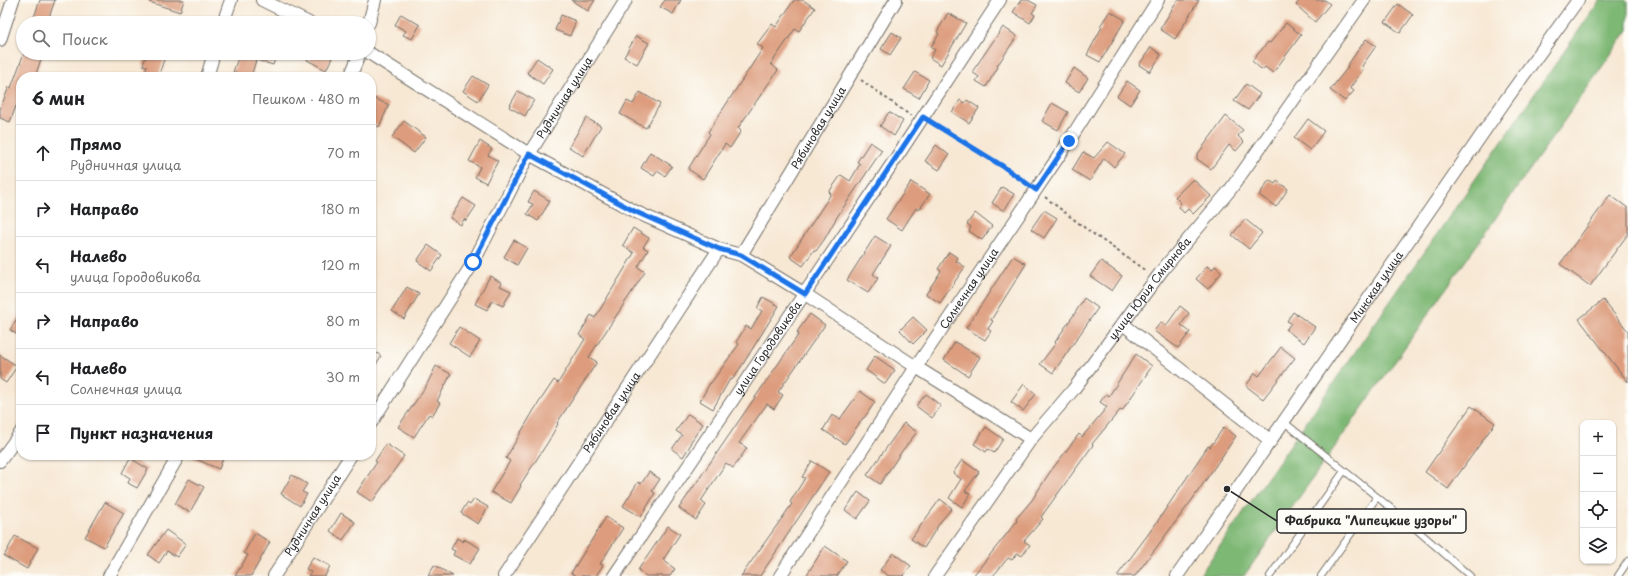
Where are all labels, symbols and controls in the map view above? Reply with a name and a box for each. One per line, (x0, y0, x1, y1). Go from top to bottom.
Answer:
search box (16, 16, 376, 60)
icon: search (30, 27, 52, 49)
text: Поиск (62, 27, 108, 50)
street label: Рудничная улица (532, 53, 596, 142)
street label: Рябиновая улица (786, 83, 850, 172)
text: 6 мин (32, 85, 85, 111)
text: Пешком · 480 m (252, 89, 360, 108)
text: Прямо (70, 132, 121, 155)
route end (1060, 132, 1078, 150)
icon: ahead (32, 142, 54, 164)
text: 70 m (327, 143, 360, 162)
text: Рудничная улица (70, 155, 181, 174)
text: Направо (70, 197, 139, 220)
icon: right (32, 198, 54, 220)
text: 180 m (321, 199, 360, 218)
street label: улица Юрия Смирнова (1104, 233, 1195, 343)
text: Налево (70, 244, 127, 267)
street label: Солнечная улица (935, 244, 1002, 332)
street label: Минская улица (1345, 247, 1407, 326)
route start (464, 253, 482, 271)
icon: left (32, 254, 54, 276)
text: 120 m (321, 255, 360, 274)
text: улица Городовикова (70, 267, 201, 286)
street label: улица Городовикова (729, 297, 805, 398)
text: Направо (70, 309, 139, 332)
icon: right (32, 310, 54, 332)
text: 80 m (326, 311, 360, 330)
text: Налево (70, 356, 127, 379)
icon: left (32, 366, 54, 388)
text: 30 m (326, 367, 360, 386)
street label: Рябиновая улица (578, 368, 644, 456)
text: Солнечная улица (70, 379, 182, 398)
map controls (1580, 420, 1616, 564)
button: + (1580, 420, 1616, 456)
text: Пункт назначения (70, 421, 213, 444)
icon: arrive (32, 422, 54, 444)
button: − (1580, 456, 1616, 492)
street label: Рудничная улица (280, 471, 345, 559)
button: locate (1580, 492, 1616, 528)
callout: Фабрика "Липецкие узоры" (1277, 509, 1466, 533)
text: Фабрика "Липецкие узоры" (1285, 511, 1457, 529)
button: layers (1580, 528, 1616, 564)

